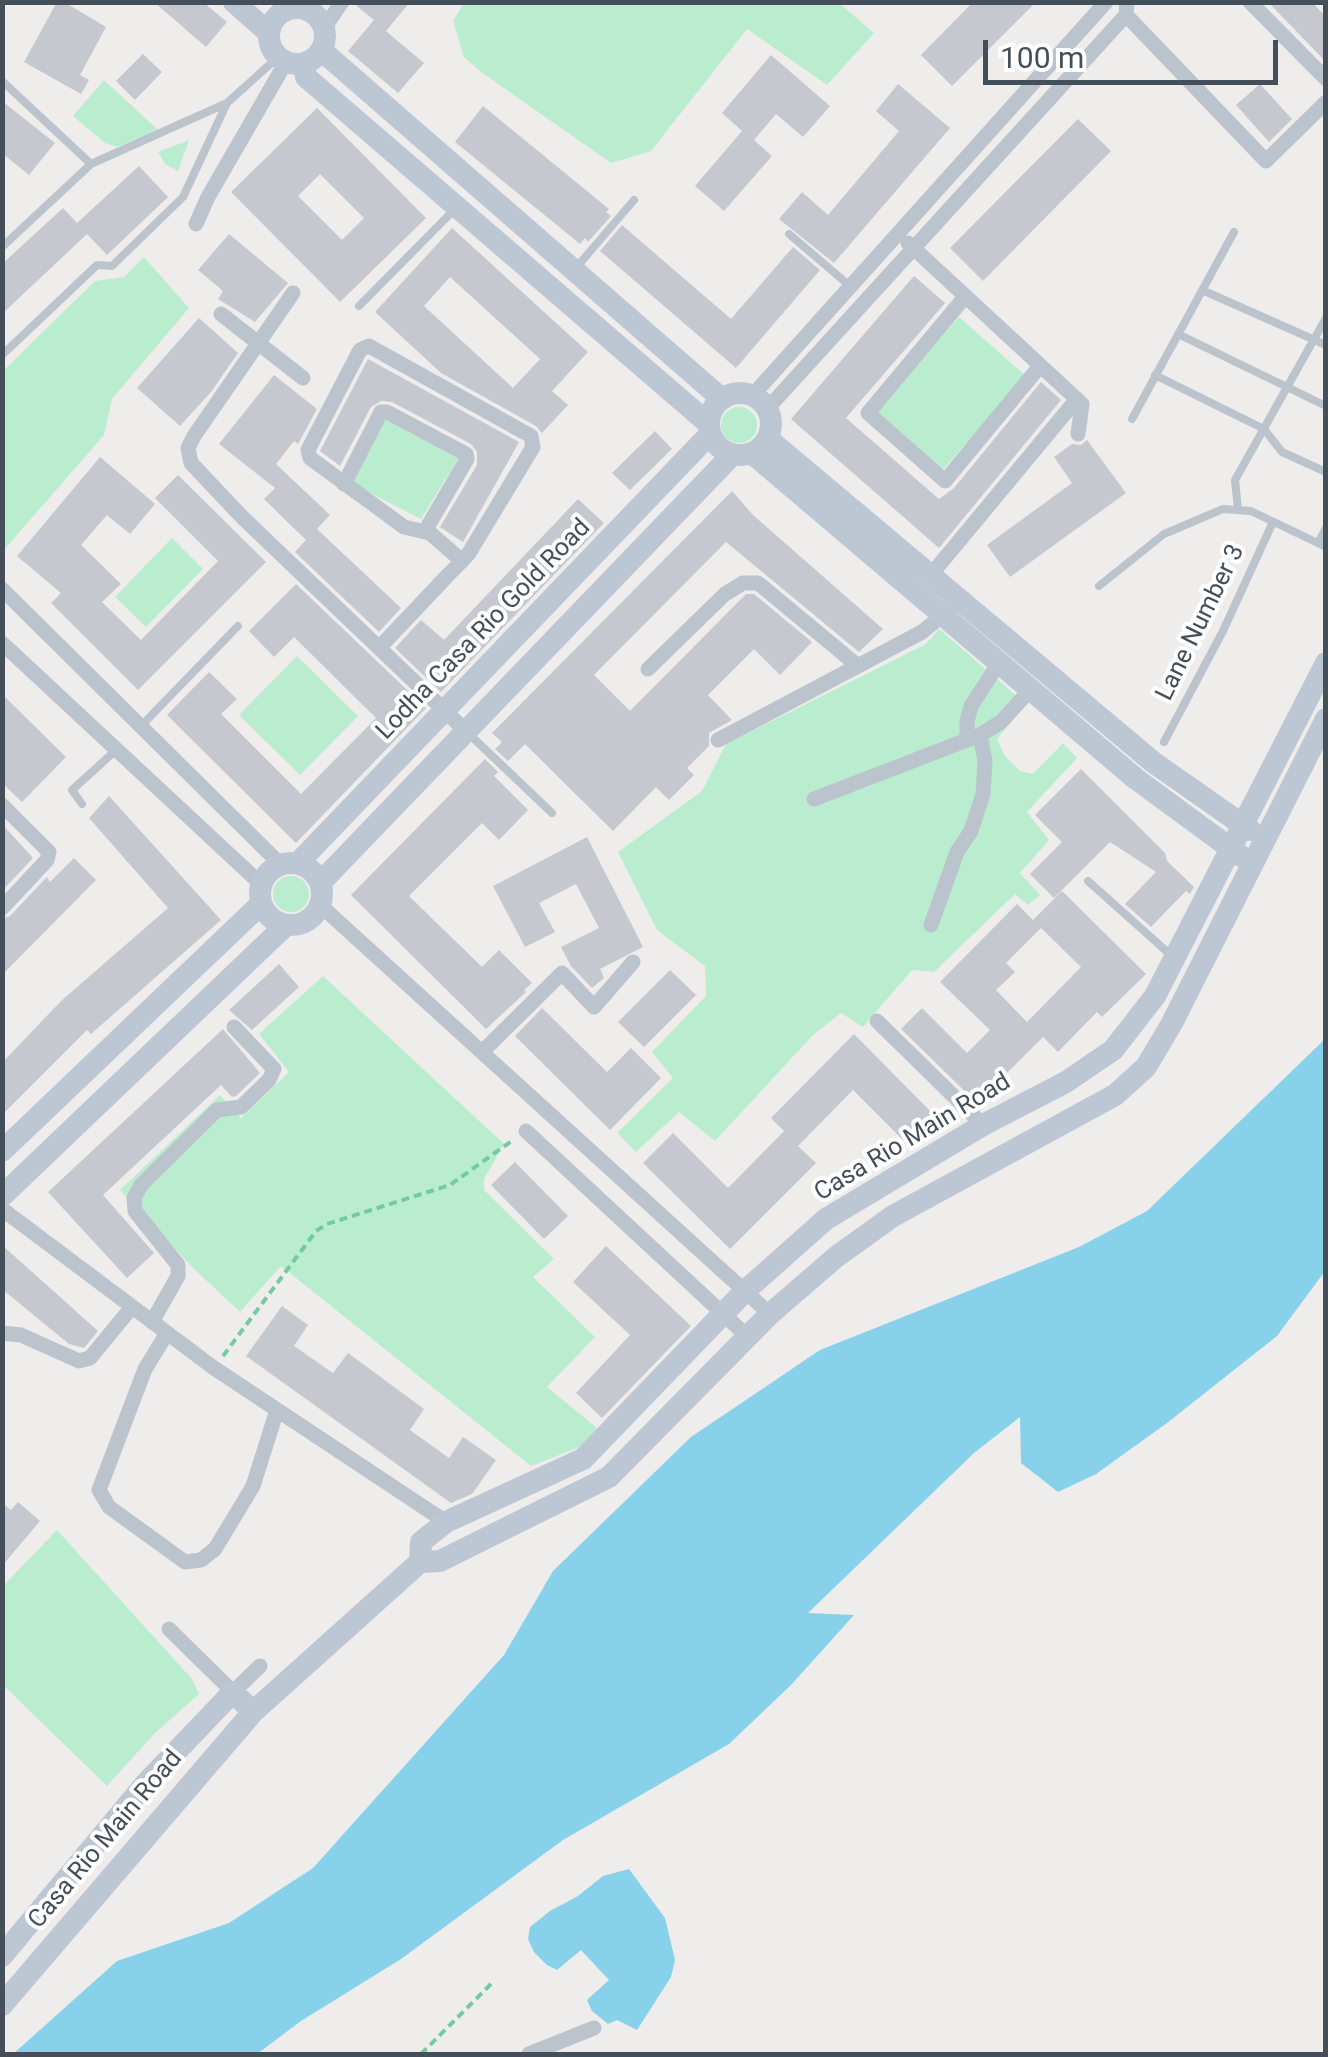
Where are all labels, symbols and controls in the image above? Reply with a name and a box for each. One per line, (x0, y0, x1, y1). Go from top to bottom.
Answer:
scale bar (988, 20, 1283, 82)
text: 100 m (1000, 40, 1084, 75)
street label: Lodha Casa Rio Gold Road (371, 514, 597, 746)
street label: Lane Number 3 (1150, 540, 1252, 706)
street label: Casa Rio Main Road (810, 1068, 1016, 1208)
street label: Casa Rio Main Road (23, 1745, 189, 1935)

